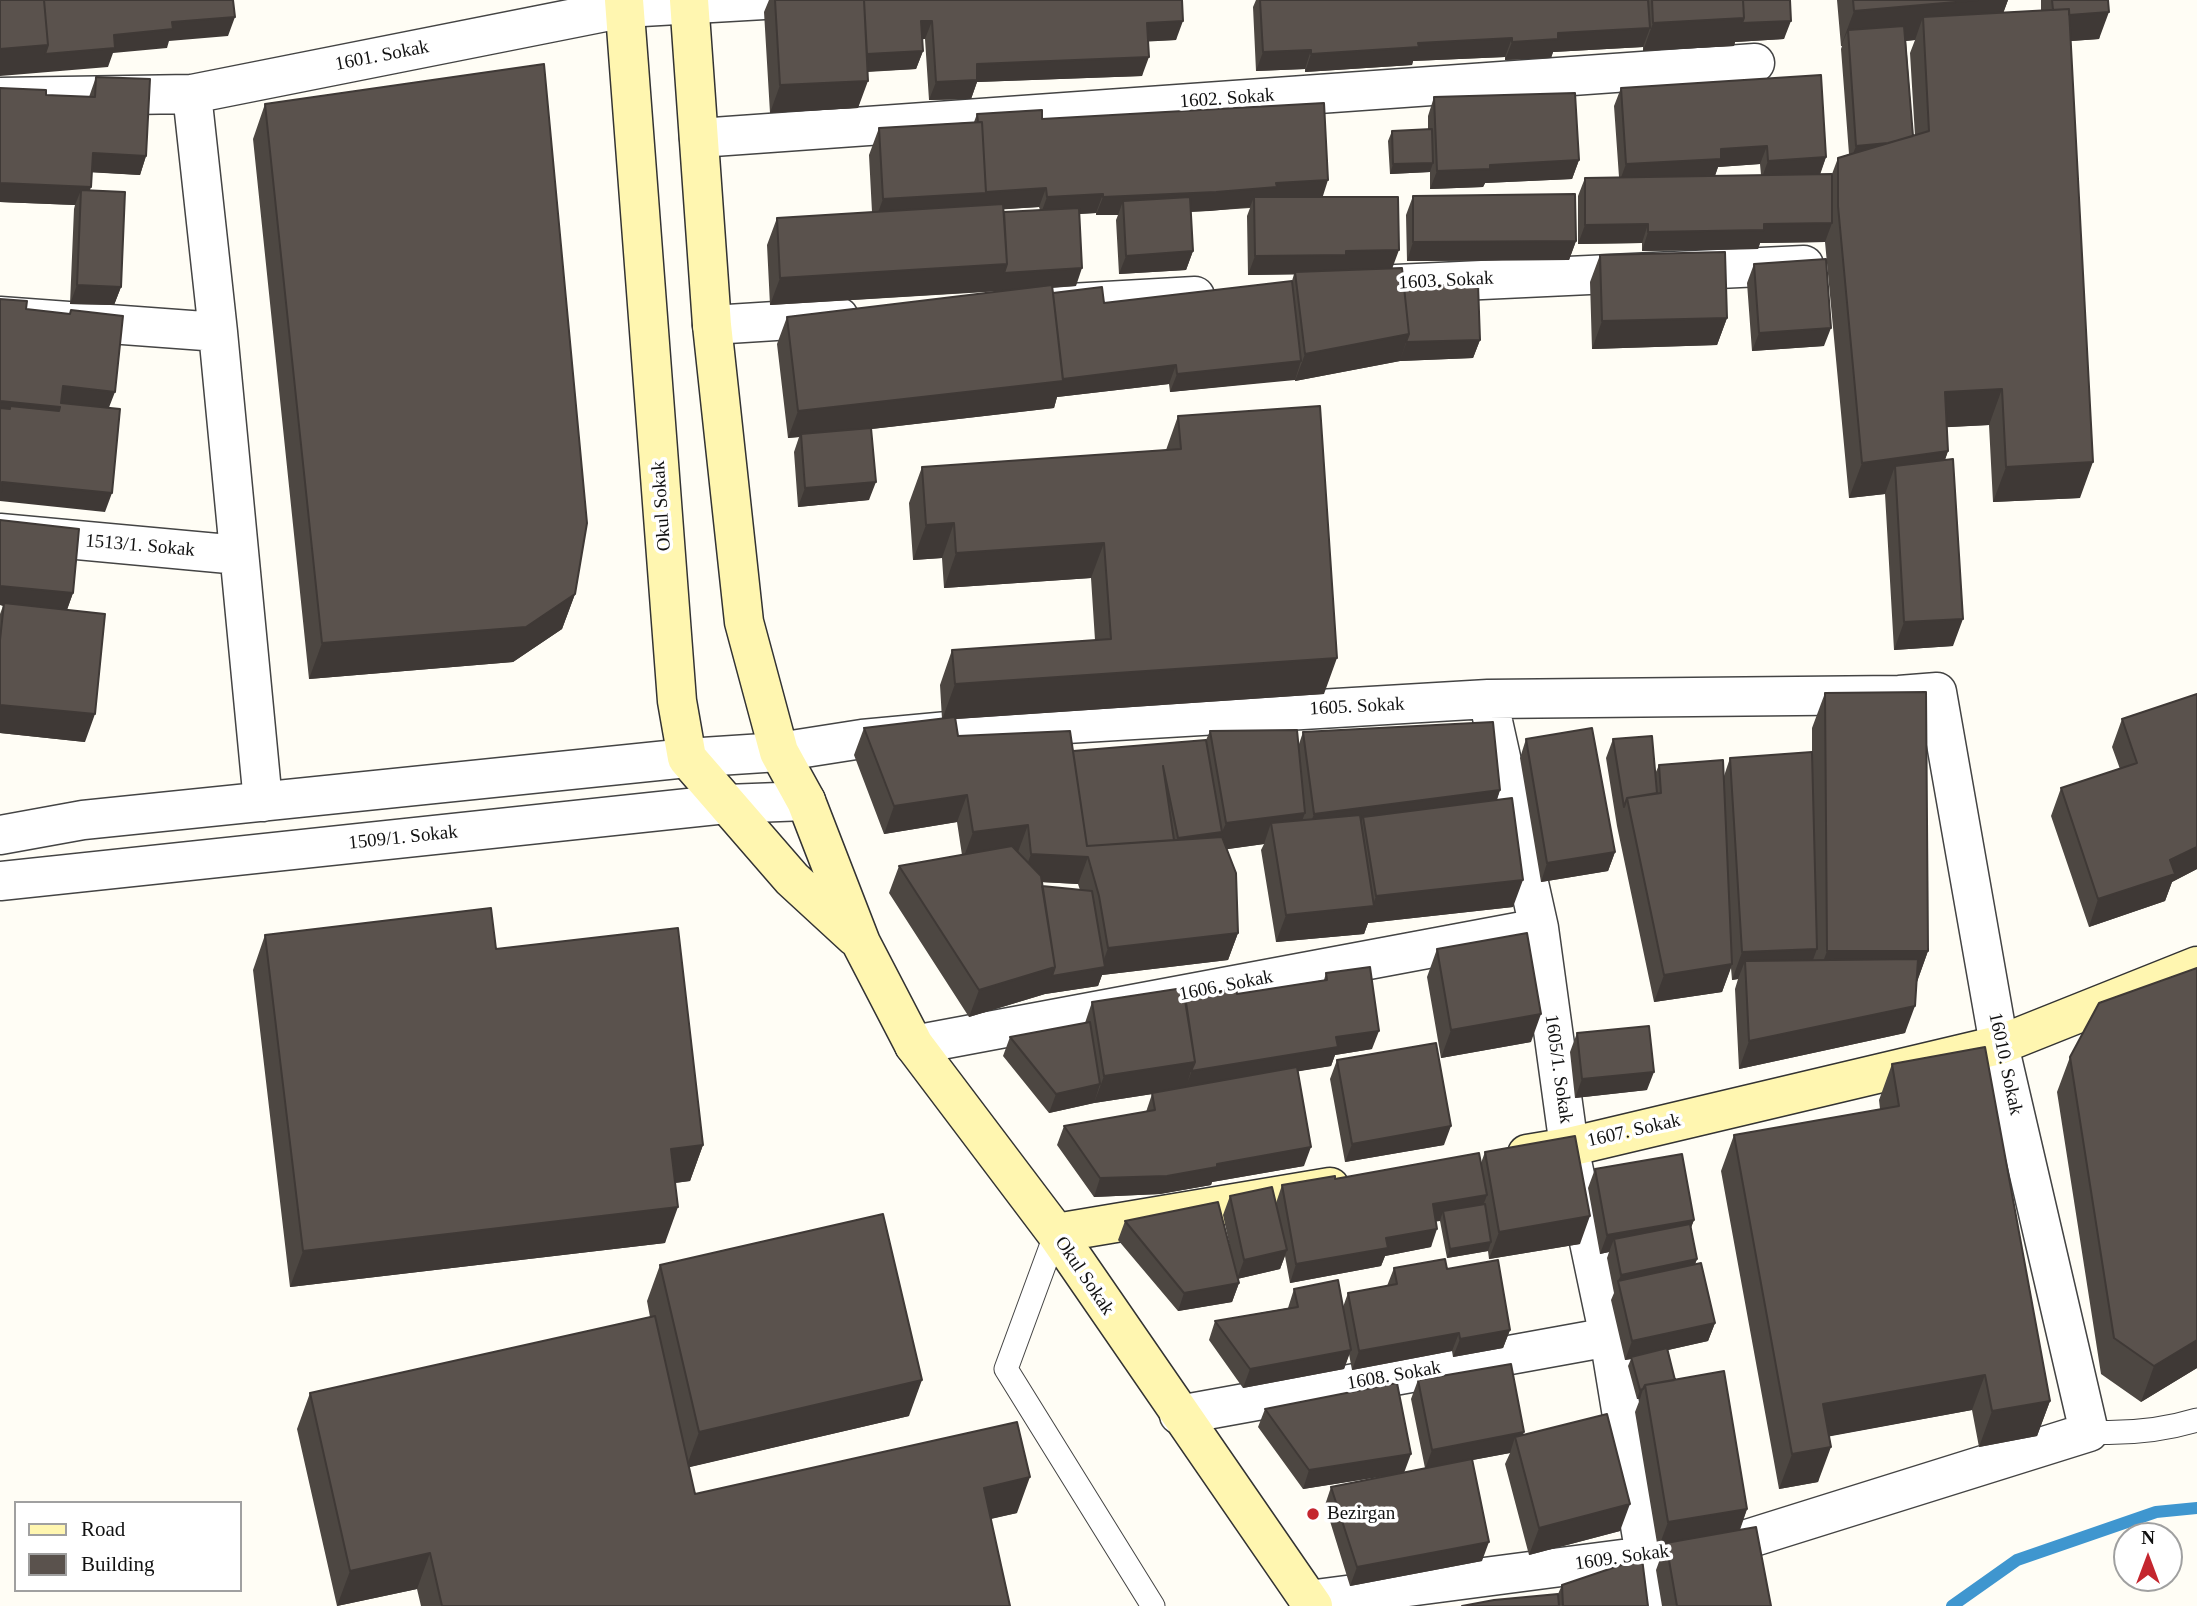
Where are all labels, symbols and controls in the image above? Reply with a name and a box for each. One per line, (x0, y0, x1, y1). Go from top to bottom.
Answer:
street label: 1601. Sokak (333, 36, 431, 76)
street label: 1602. Sokak (1179, 84, 1275, 114)
street label: 1603. Sokak (1398, 267, 1494, 295)
street label: Okul Sokak (647, 460, 677, 552)
street label: 1513/1. Sokak (84, 530, 196, 562)
street label: 1605. Sokak (1309, 693, 1405, 721)
street label: 1509/1. Sokak (347, 821, 459, 855)
street label: 1606. Sokak (1177, 966, 1275, 1006)
street label: 16010. Sokak (1983, 1011, 2027, 1117)
street label: 1605/1. Sokak (1539, 1013, 1577, 1125)
street label: 1607. Sokak (1585, 1109, 1683, 1153)
street label: Okul Sokak (1049, 1232, 1119, 1320)
street label: 1608. Sokak (1345, 1357, 1443, 1395)
legend (14, 1501, 242, 1592)
place label: Bezirgan (1327, 1503, 1395, 1525)
marker: Bezirgan (1305, 1506, 1321, 1522)
text: Road (81, 1517, 125, 1541)
north arrow (2113, 1522, 2183, 1592)
text: N (2141, 1527, 2155, 1548)
street label: 1609. Sokak (1573, 1540, 1671, 1576)
text: Building (81, 1552, 155, 1576)

